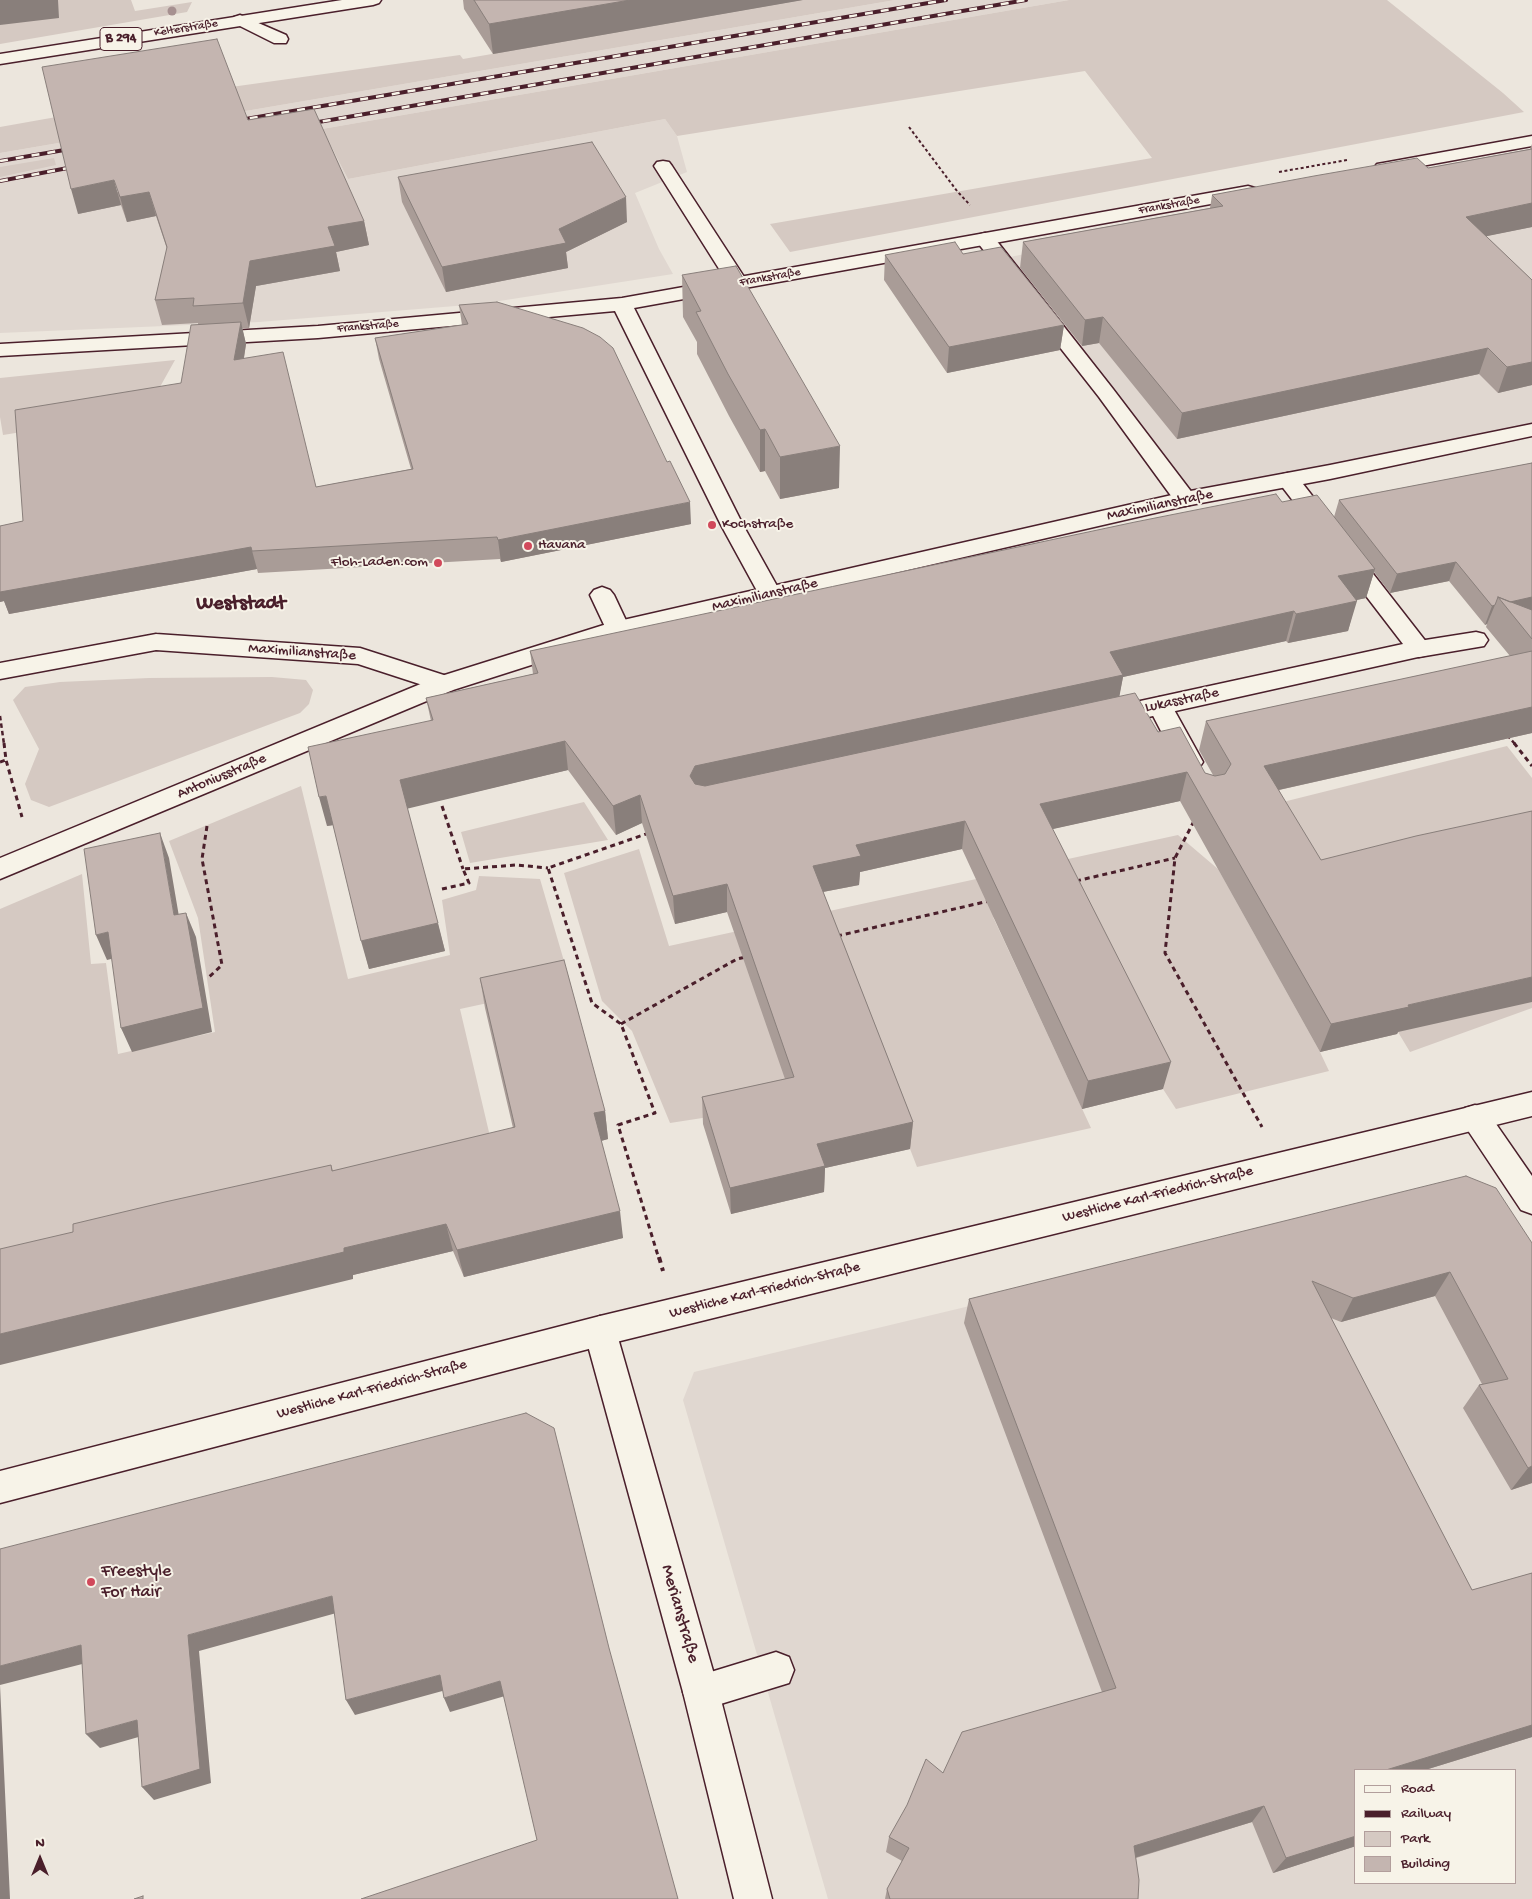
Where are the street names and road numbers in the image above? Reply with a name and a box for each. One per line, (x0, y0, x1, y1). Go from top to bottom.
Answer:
street label: Kelterstraße (153, 17, 219, 41)
road number: B 294 (100, 28, 142, 50)
street label: Frankstraße (1137, 194, 1201, 218)
street label: Frankstraße (738, 266, 802, 290)
street label: Frankstraße (337, 317, 399, 337)
street label: Maximilianstraße (1105, 486, 1215, 526)
street label: Maximilianstraße (710, 575, 820, 617)
street label: Maximilianstraße (248, 640, 356, 666)
street label: Lukasstraße (1143, 684, 1221, 718)
street label: Antoniusstraße (175, 750, 269, 804)
street label: Westliche Karl-Friedrich-Straße (1061, 1163, 1255, 1227)
street label: Westliche Karl-Friedrich-Straße (668, 1259, 862, 1323)
street label: Westliche Karl-Friedrich-Straße (275, 1356, 469, 1424)
street label: Merianstraße (655, 1562, 703, 1666)

